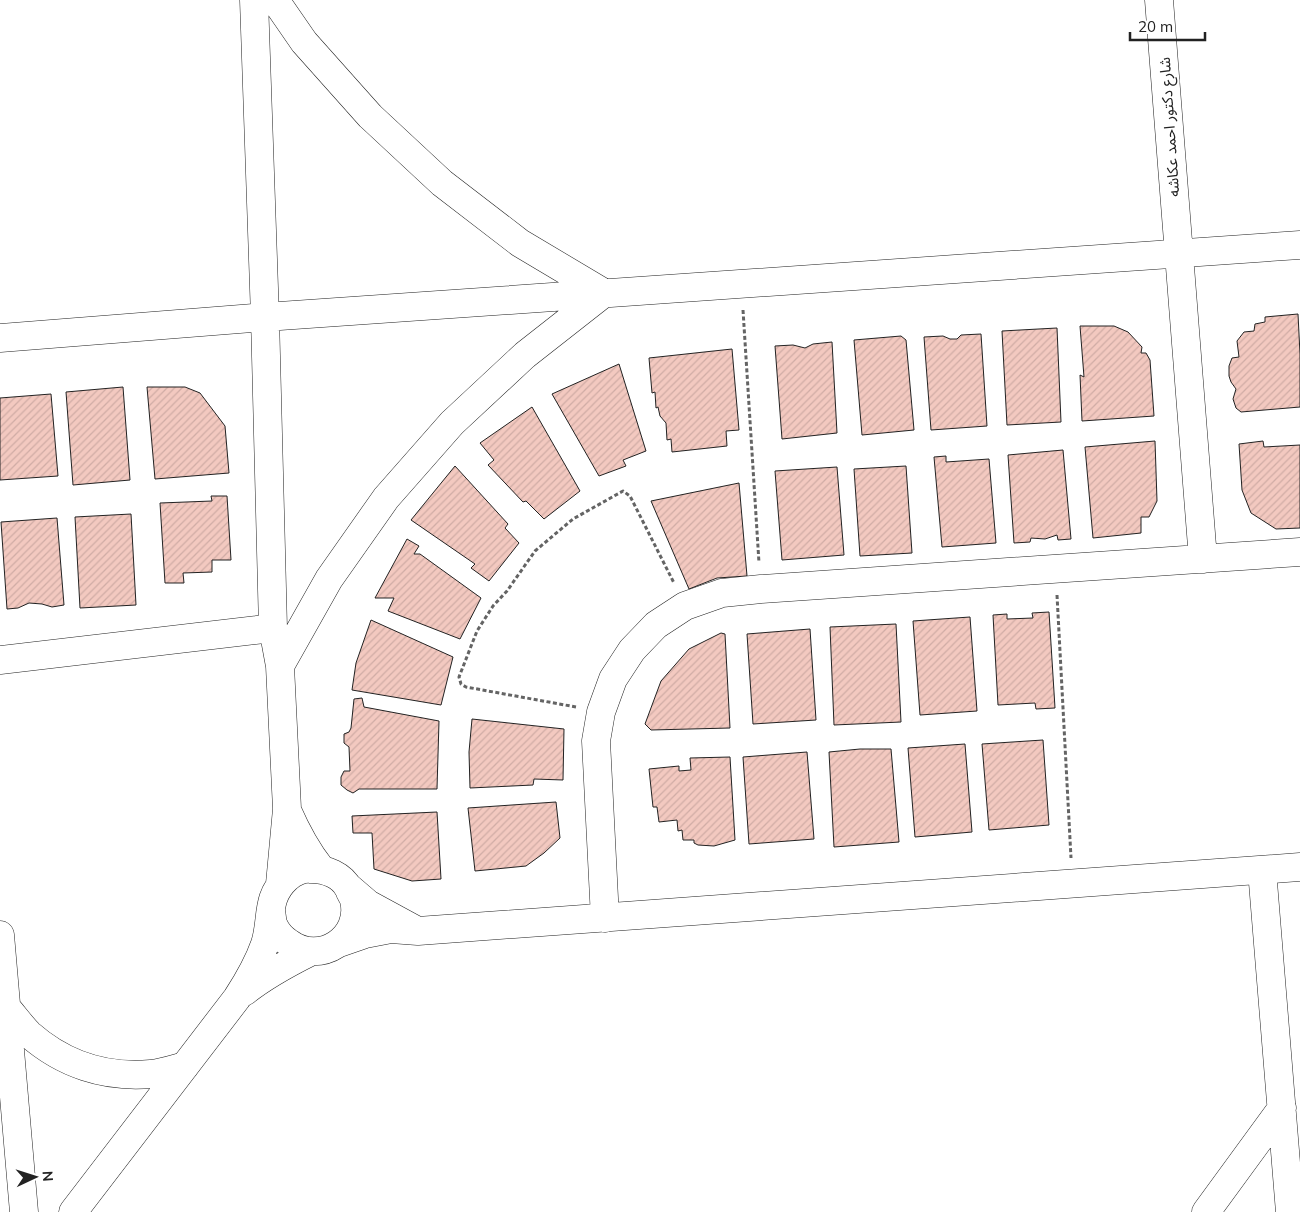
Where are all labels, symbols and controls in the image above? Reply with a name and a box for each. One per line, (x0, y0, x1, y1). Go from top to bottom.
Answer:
scale bar (1130, 10, 1205, 42)
text: 20 m (1138, 17, 1173, 36)
street label: شارع دكتور احمد عكاشه (1155, 56, 1186, 198)
north arrow (10, 1152, 60, 1202)
text: N (39, 1170, 57, 1182)

